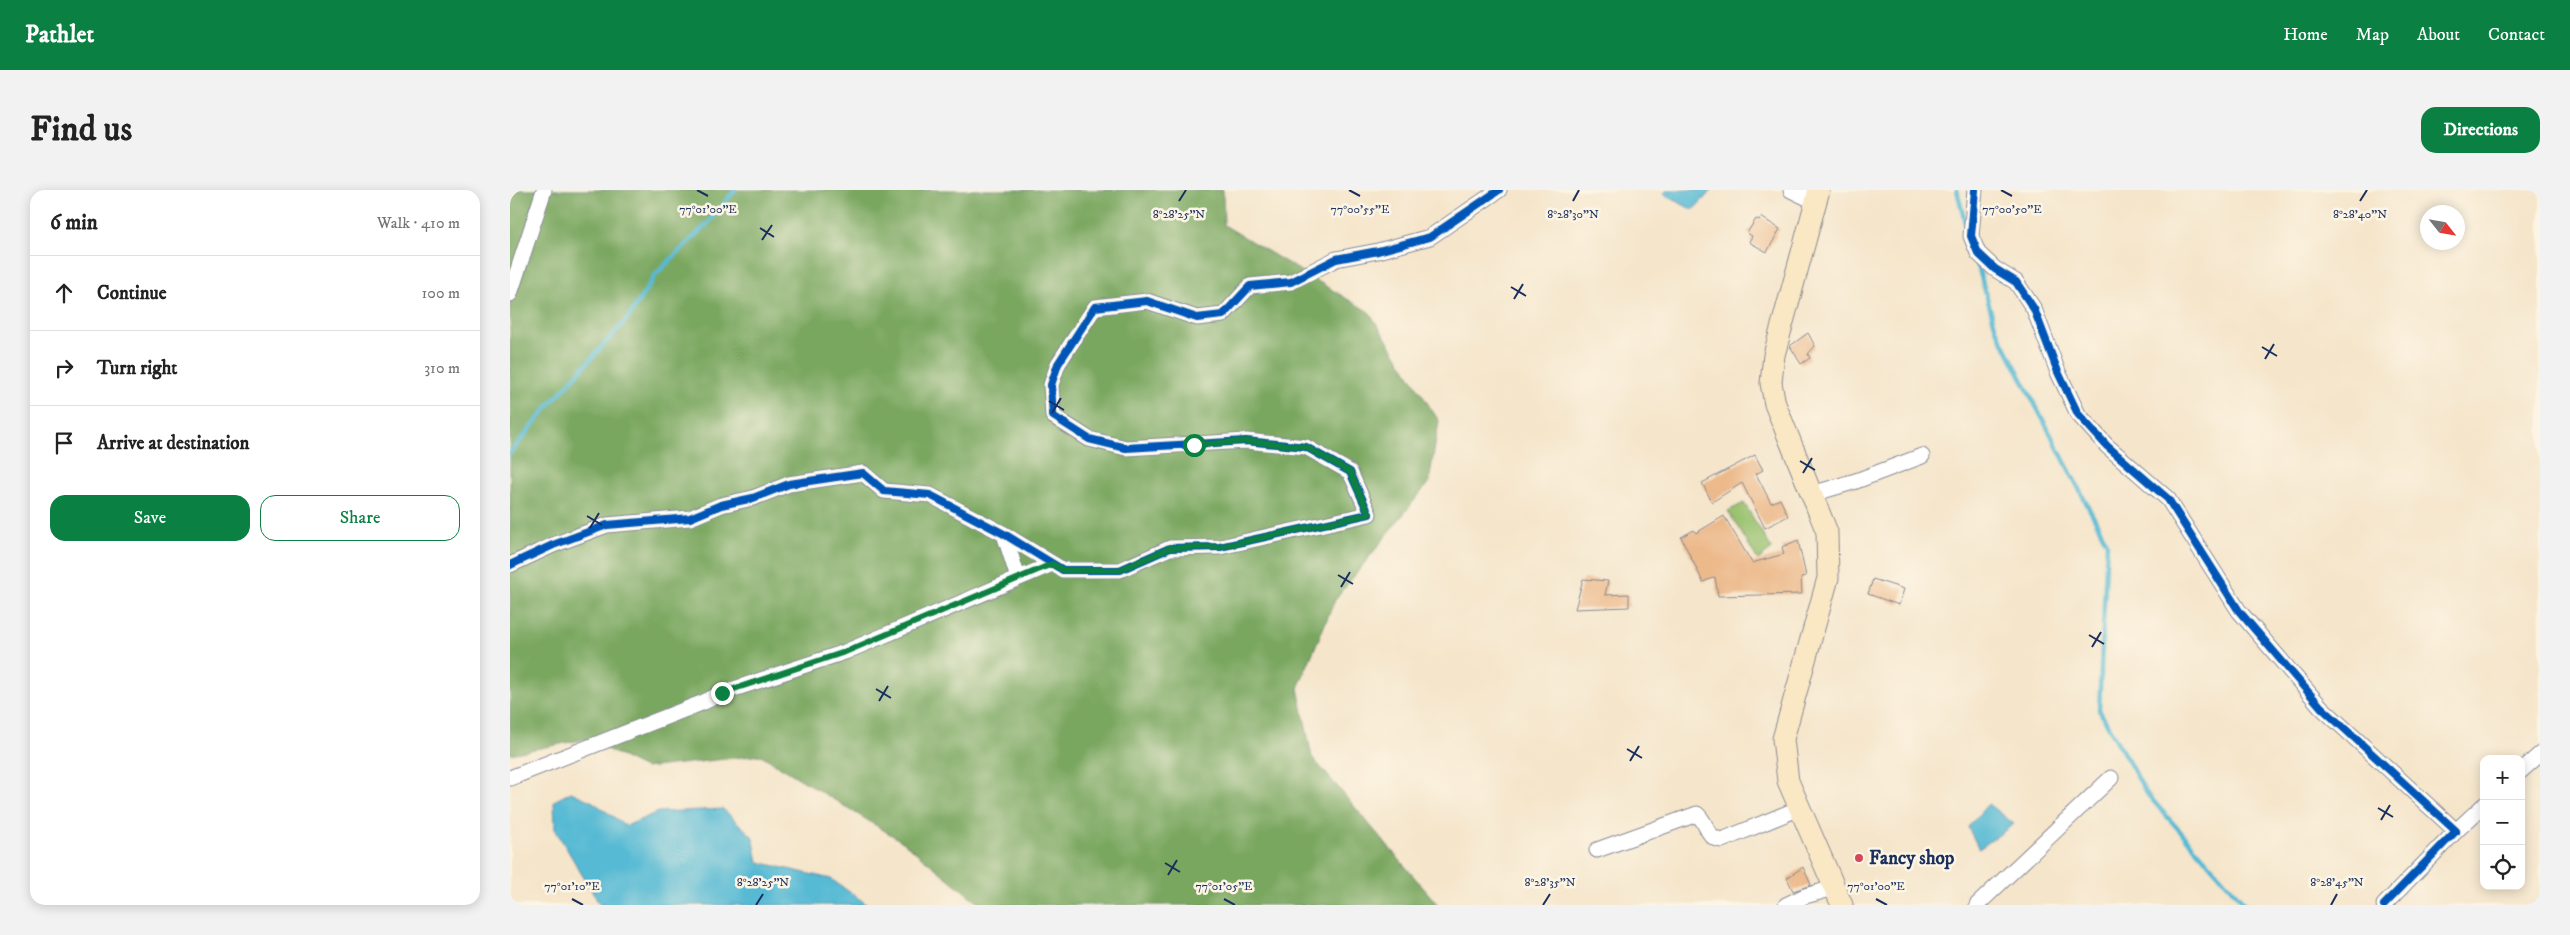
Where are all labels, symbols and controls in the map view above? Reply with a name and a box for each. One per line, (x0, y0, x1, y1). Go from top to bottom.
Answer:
text: Pathlet (25, 20, 94, 50)
text: Home (2283, 24, 2328, 46)
text: Map (2356, 24, 2389, 46)
text: About (2417, 24, 2460, 46)
text: Contact (2488, 24, 2545, 46)
button: Directions (2421, 107, 2540, 153)
text: Find us (30, 108, 132, 152)
text: 77°01'00"E (679, 202, 737, 217)
text: 77°00'55"E (1331, 202, 1390, 217)
text: 77°00'50"E (1982, 202, 2042, 217)
north arrow (2420, 205, 2465, 250)
text: 8°28'25"N (1153, 207, 1205, 222)
text: 8°28'30"N (1547, 207, 1599, 222)
text: 8°28'40"N (2333, 207, 2387, 222)
text: 6 min (50, 210, 98, 236)
text: Walk · 410 m (377, 213, 460, 233)
icon: ahead (50, 279, 78, 307)
text: Continue (97, 282, 167, 305)
text: 100 m (422, 283, 460, 303)
icon: right (50, 354, 78, 382)
text: Turn right (97, 357, 177, 380)
text: 310 m (424, 358, 460, 378)
icon: arrive (50, 429, 78, 457)
text: Arrive at destination (97, 432, 249, 455)
route start (1183, 434, 1206, 457)
button: Save (50, 495, 250, 541)
button: Share (260, 495, 460, 541)
route end (711, 682, 734, 705)
map controls (2480, 755, 2525, 890)
button: + (2480, 755, 2525, 800)
button: − (2480, 800, 2525, 845)
button: locate (2480, 845, 2525, 890)
place label: Fancy shop (1869, 847, 1955, 870)
marker: Fancy shop (1853, 852, 1865, 864)
text: 8°28'25"N (737, 875, 789, 890)
text: 8°28'35"N (1524, 875, 1576, 890)
text: 8°28'45"N (2310, 875, 2364, 890)
text: 77°01'10"E (544, 879, 600, 894)
text: 77°01'05"E (1195, 879, 1253, 894)
text: 77°01'00"E (1847, 879, 1905, 894)

